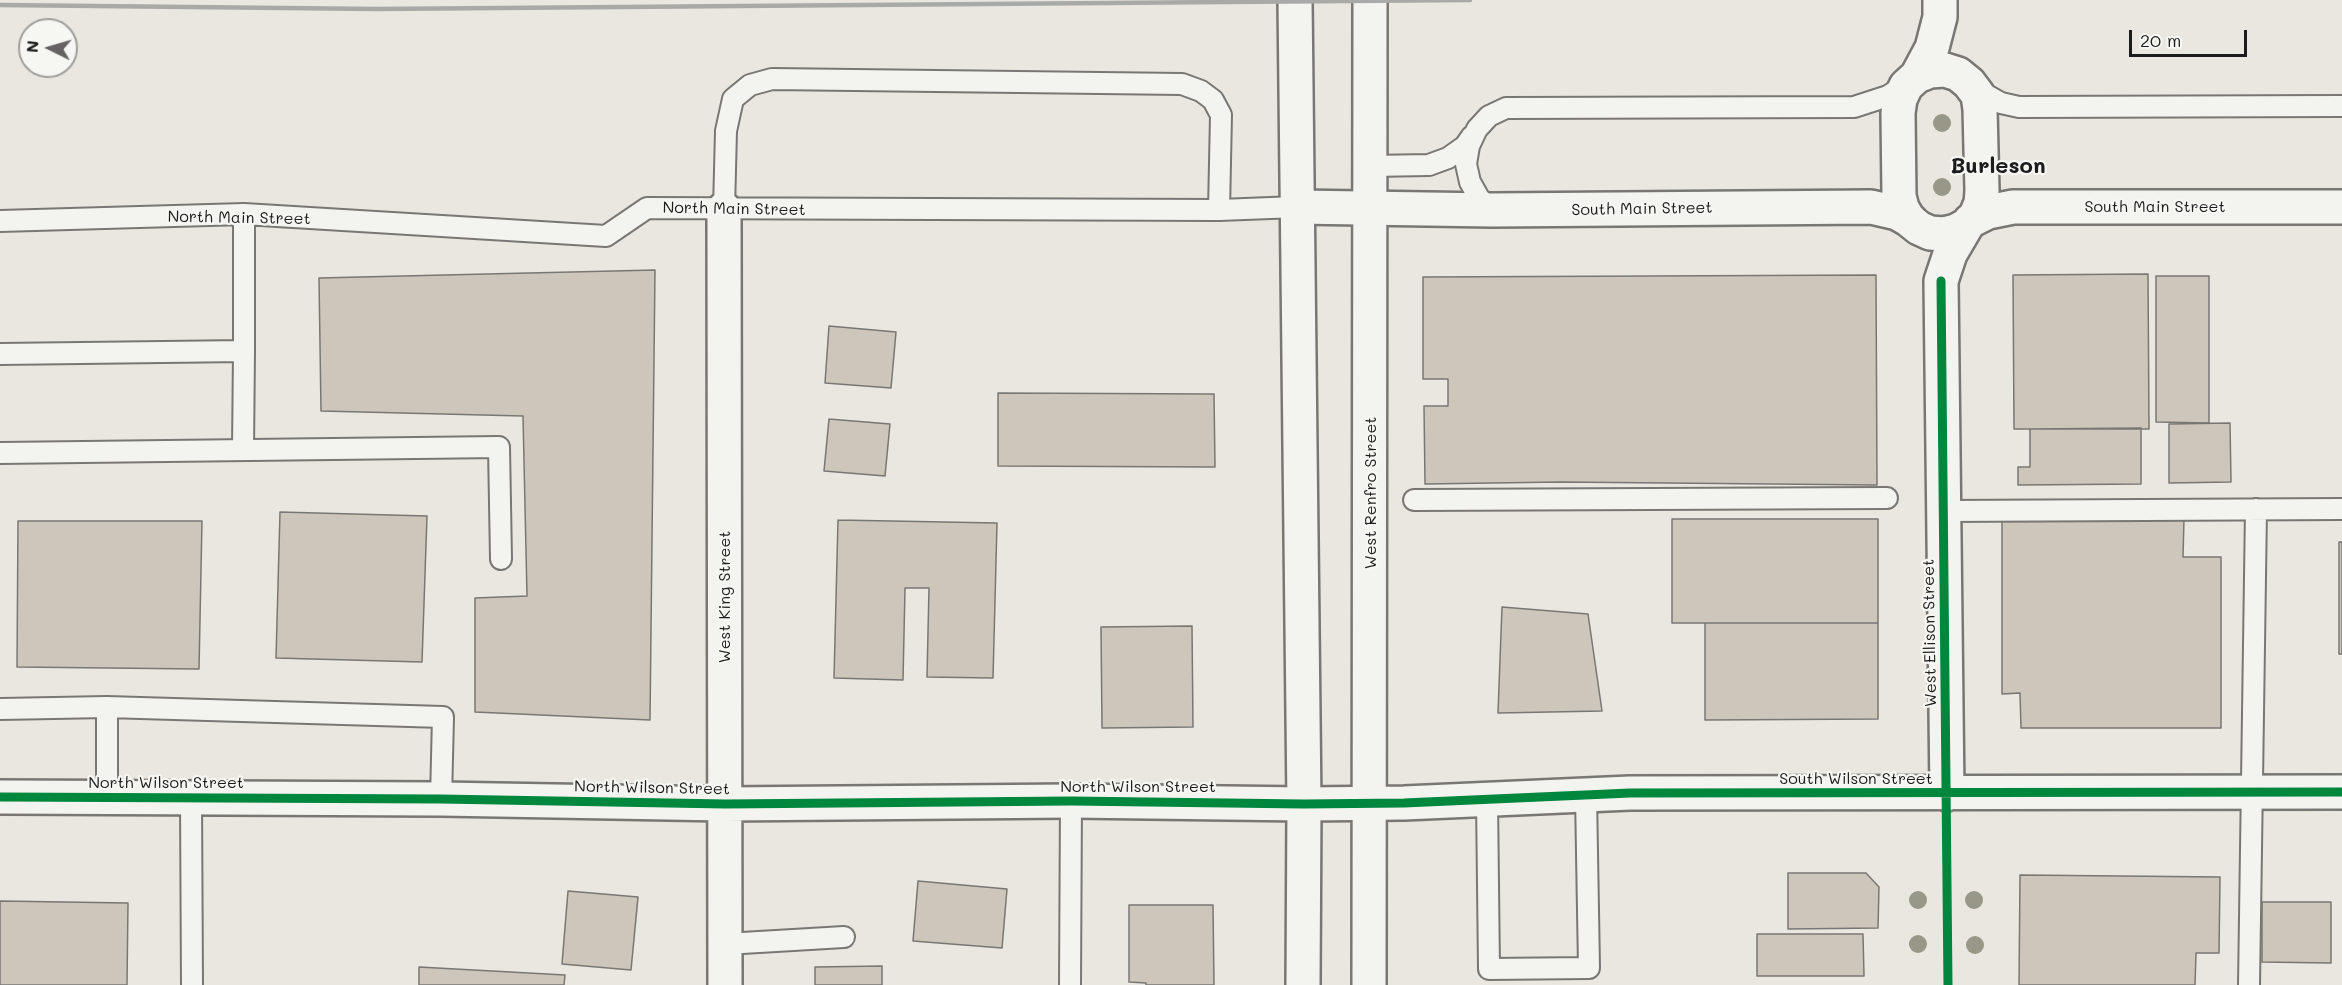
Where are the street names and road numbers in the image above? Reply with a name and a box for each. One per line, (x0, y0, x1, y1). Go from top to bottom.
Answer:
street label: South Main Street (2085, 197, 2225, 217)
street label: North Main Street (662, 198, 806, 220)
street label: South Main Street (1571, 198, 1713, 220)
street label: North Main Street (167, 207, 311, 229)
street label: West Renfro Street (1361, 417, 1381, 569)
street label: West King Street (715, 531, 735, 663)
street label: West Ellison Street (1919, 559, 1941, 707)
street label: South Wilson Street (1779, 769, 1933, 789)
street label: North Wilson Street (88, 773, 244, 793)
street label: North Wilson Street (574, 777, 730, 799)
street label: North Wilson Street (1060, 777, 1216, 797)

